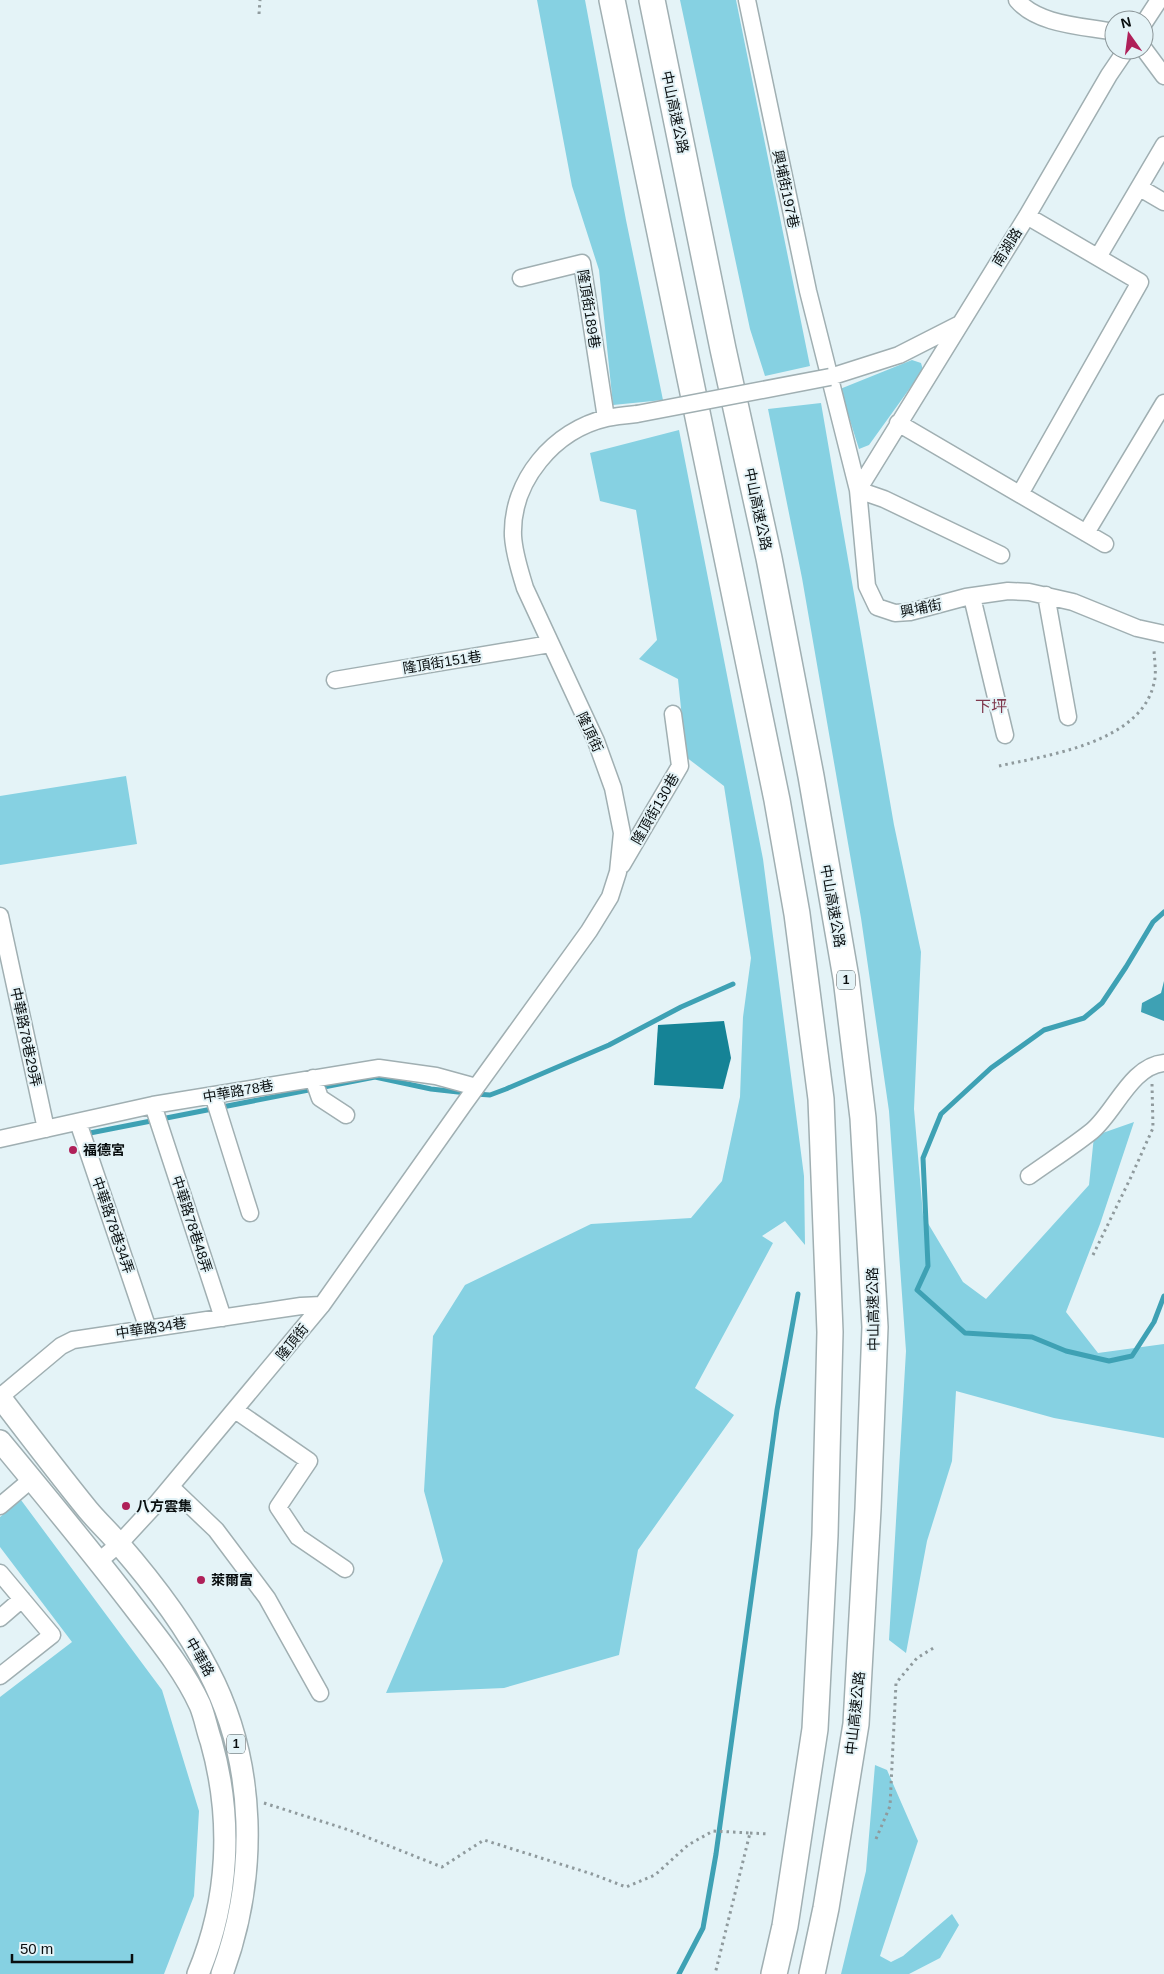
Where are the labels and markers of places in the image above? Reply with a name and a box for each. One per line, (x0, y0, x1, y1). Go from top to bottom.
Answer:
place label: 福德宮 (83, 1142, 125, 1158)
marker: 福德宮 (67, 1144, 79, 1156)
place label: 八方雲集 (136, 1498, 192, 1514)
marker: 八方雲集 (120, 1500, 132, 1512)
place label: 萊爾富 (211, 1572, 253, 1588)
marker: 萊爾富 (195, 1574, 207, 1586)

